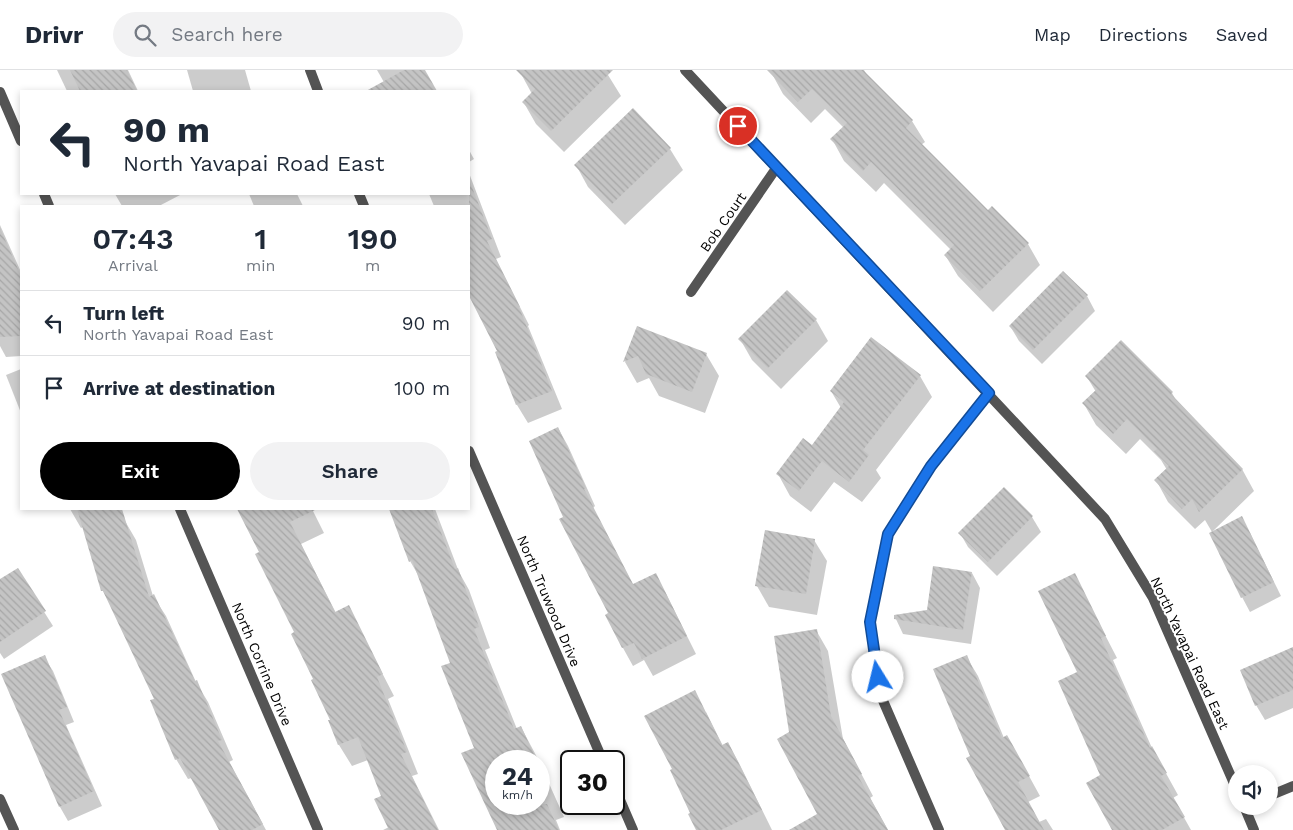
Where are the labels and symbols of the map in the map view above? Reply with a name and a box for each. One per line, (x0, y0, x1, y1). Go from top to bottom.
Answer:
pin (717, 105, 759, 147)
street label: Bob Court (697, 189, 749, 255)
street label: North Truwood Drive (514, 533, 584, 669)
street label: North Yavapai Road East (1148, 574, 1232, 732)
street label: North Corrine Drive (229, 600, 295, 728)
position arrow (851, 650, 903, 702)
speed limit sign: 30 (560, 750, 625, 815)

